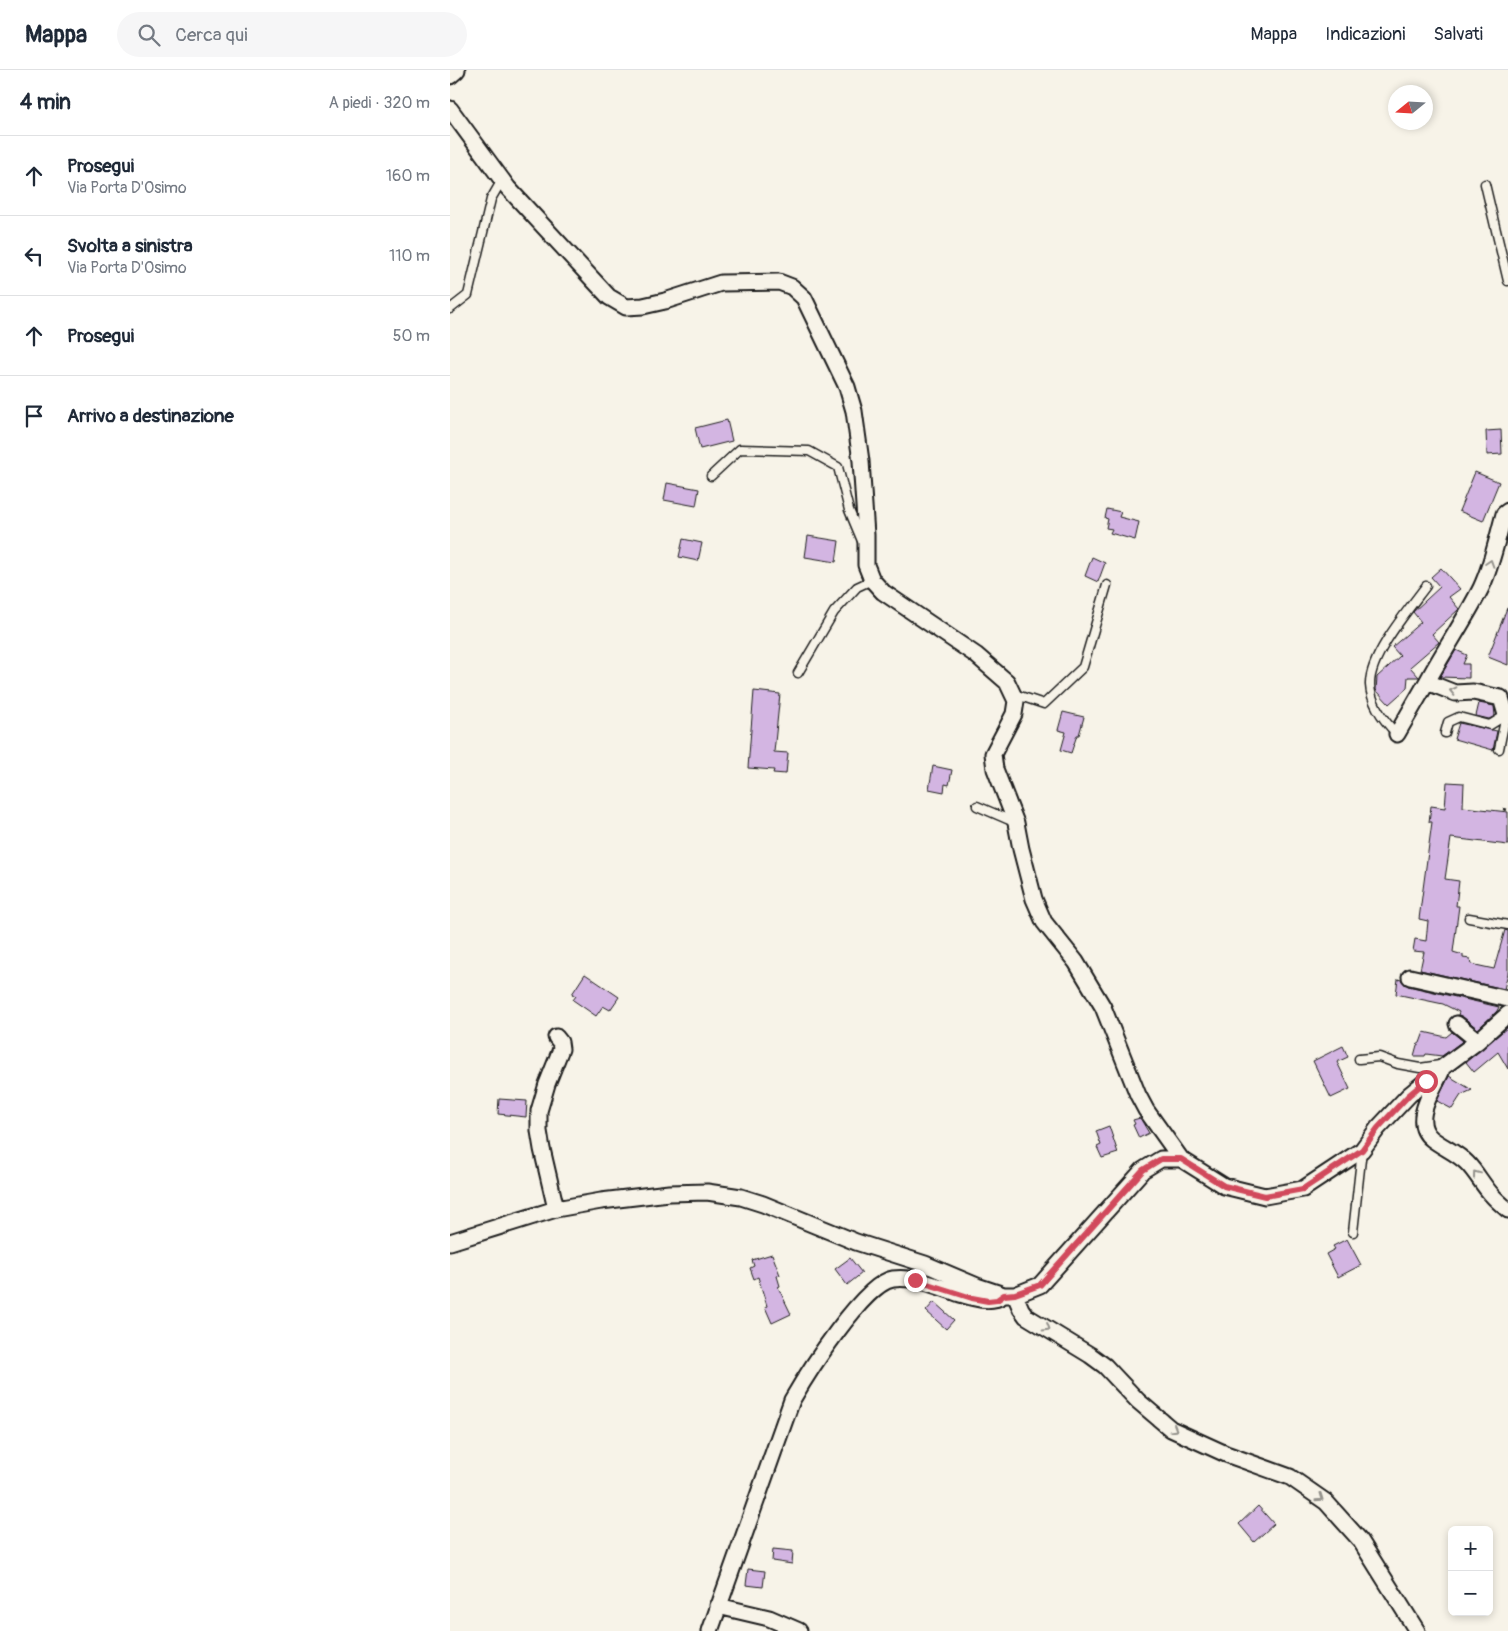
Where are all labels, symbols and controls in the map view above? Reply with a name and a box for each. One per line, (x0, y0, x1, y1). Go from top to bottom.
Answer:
search box (117, 12, 467, 57)
text: Mappa (25, 20, 87, 49)
icon: search (135, 21, 163, 49)
text: Cerca qui (175, 23, 248, 47)
text: Mappa (1250, 23, 1297, 46)
text: Indicazioni (1325, 23, 1405, 46)
text: Salvati (1433, 23, 1483, 46)
north arrow (1388, 85, 1433, 130)
text: 4 min (20, 89, 71, 116)
text: A piedi · 320 m (329, 93, 430, 113)
text: Prosegui (67, 154, 134, 178)
icon: ahead (20, 162, 48, 190)
text: 160 m (386, 166, 430, 186)
text: Via Porta D'Osimo (67, 178, 187, 198)
text: Svolta a sinistra (67, 234, 193, 258)
icon: left (20, 242, 48, 270)
text: 110 m (389, 246, 430, 266)
text: Via Porta D'Osimo (67, 258, 187, 278)
icon: ahead (20, 322, 48, 350)
text: Prosegui (67, 324, 134, 348)
text: 50 m (393, 326, 430, 346)
icon: arrive (20, 402, 48, 430)
text: Arrivo a destinazione (67, 404, 234, 428)
one-way arrow (1484, 560, 1494, 568)
one-way arrow (1449, 686, 1458, 697)
route start (1415, 1070, 1438, 1093)
one-way arrow (1473, 1171, 1481, 1180)
route end (904, 1269, 927, 1292)
one-way arrow (1042, 1322, 1051, 1332)
one-way arrow (1168, 1423, 1177, 1433)
one-way arrow (1314, 1492, 1324, 1501)
map controls (1448, 1526, 1493, 1616)
button: + (1448, 1526, 1493, 1571)
button: − (1448, 1571, 1493, 1616)

